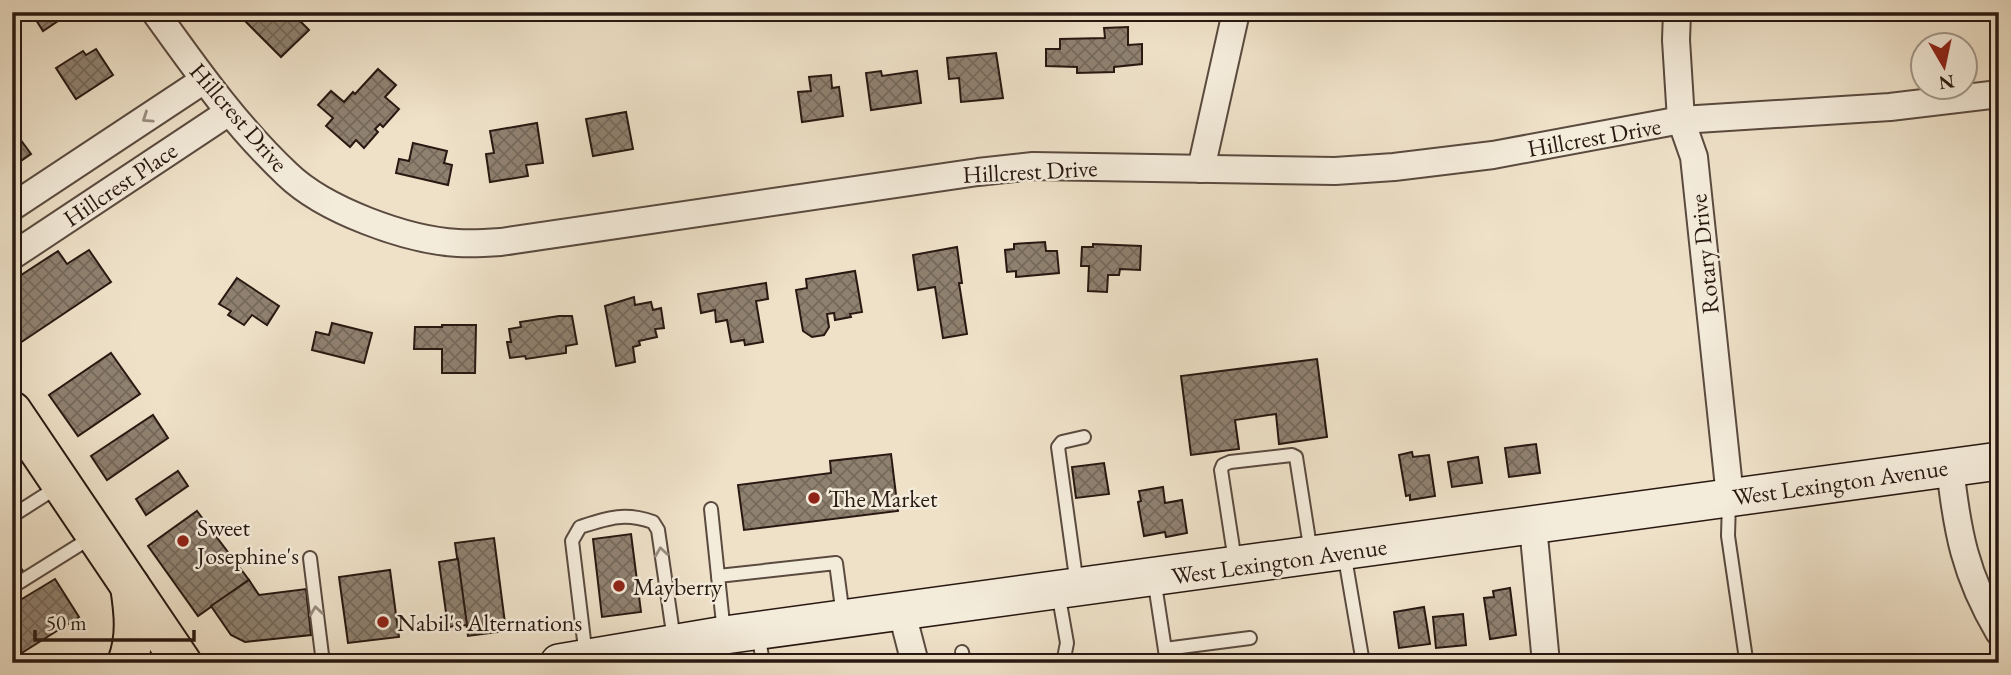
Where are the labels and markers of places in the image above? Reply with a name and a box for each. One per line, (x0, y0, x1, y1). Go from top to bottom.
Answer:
place label: The Market (828, 483, 938, 514)
marker: The Market (806, 490, 822, 506)
place label: Sweet Josephine's (195, 512, 299, 571)
marker: Sweet Josephine's (175, 533, 191, 549)
place label: Mayberry (633, 571, 723, 602)
marker: Mayberry (611, 578, 627, 594)
place label: Nabil's Alternations (397, 607, 582, 638)
marker: Nabil's Alternations (375, 614, 391, 630)

